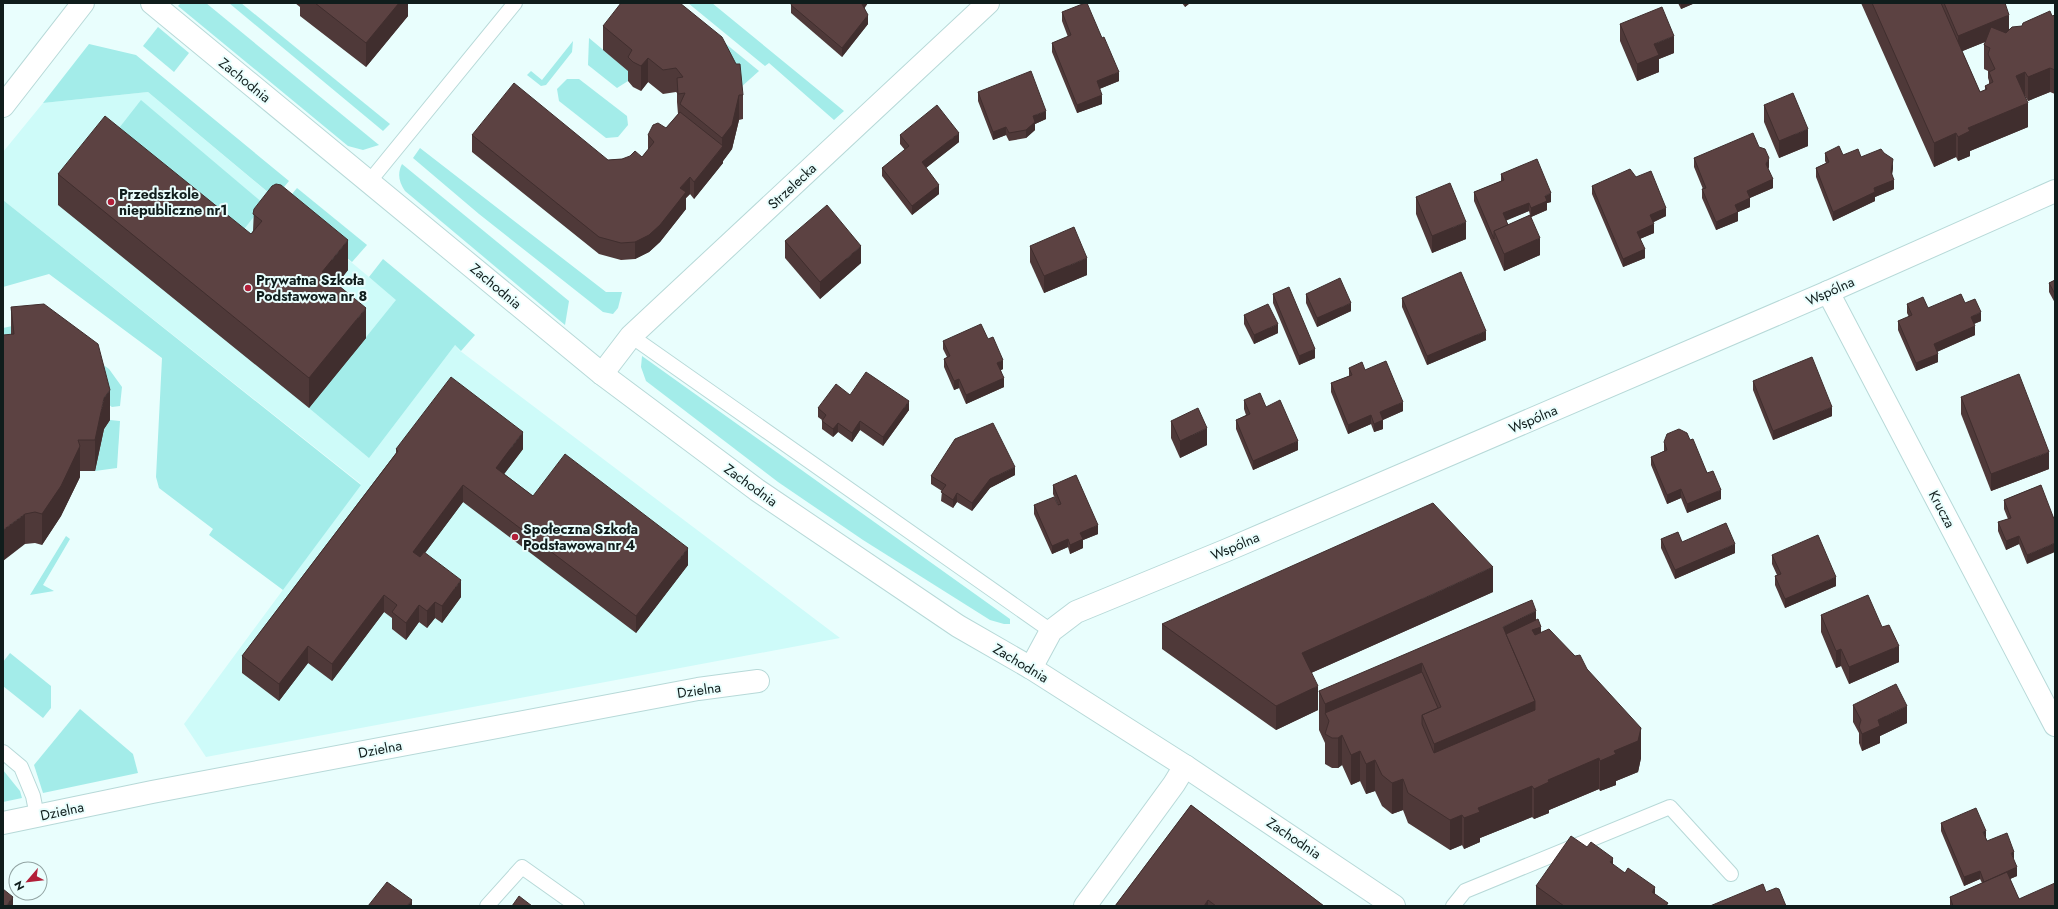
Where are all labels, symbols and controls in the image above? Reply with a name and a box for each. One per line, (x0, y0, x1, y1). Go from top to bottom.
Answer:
street label: Zachodnia (215, 53, 275, 107)
street label: Strzelecka (763, 158, 821, 214)
place label: Przedszkole niepubliczne nr1 (119, 184, 227, 220)
marker: Przedszkole niepubliczne nr1 (106, 197, 116, 207)
street label: Zachodnia (466, 258, 526, 314)
place label: Prywatna Szkoła Podstawowa nr 8 (256, 270, 367, 306)
street label: Wspólna (1803, 271, 1857, 311)
marker: Prywatna Szkoła Podstawowa nr 8 (243, 283, 253, 293)
street label: Wspólna (1506, 400, 1560, 438)
street label: Zachodnia (720, 459, 782, 511)
street label: Krucza (1924, 487, 1960, 531)
place label: Społeczna Szkoła Podstawowa nr 4 (523, 519, 638, 555)
street label: Wspólna (1208, 527, 1262, 565)
marker: Społeczna Szkoła Podstawowa nr 4 (510, 532, 520, 542)
street label: Zachodnia (989, 639, 1053, 687)
street label: Dzielna (676, 677, 722, 703)
street label: Dzielna (356, 735, 404, 763)
street label: Dzielna (38, 797, 86, 825)
street label: Zachodnia (1263, 812, 1325, 864)
north arrow (8, 861, 48, 901)
text: N (10, 878, 28, 893)

